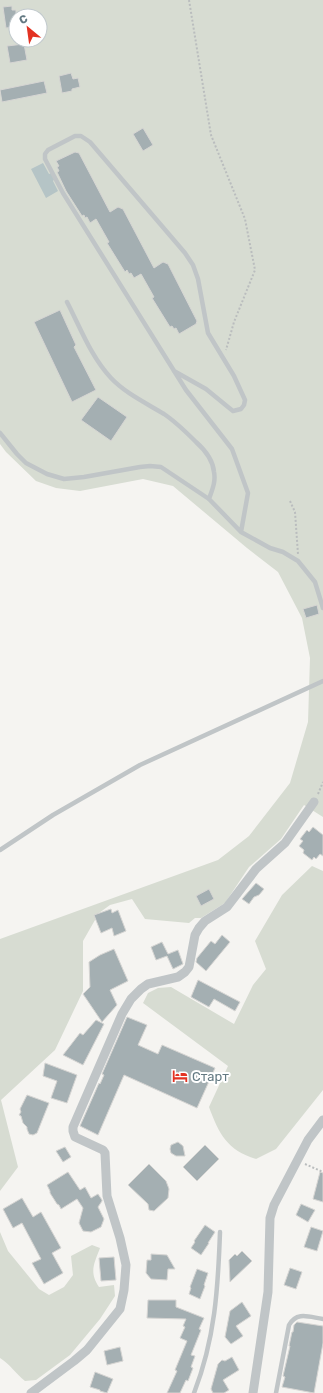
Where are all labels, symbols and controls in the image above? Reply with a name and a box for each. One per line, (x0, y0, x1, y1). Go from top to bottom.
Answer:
north arrow (8, 8, 48, 48)
text: С (17, 12, 30, 27)
hotel icon: Старт (171, 1067, 189, 1085)
place label: Старт (192, 1069, 229, 1084)

